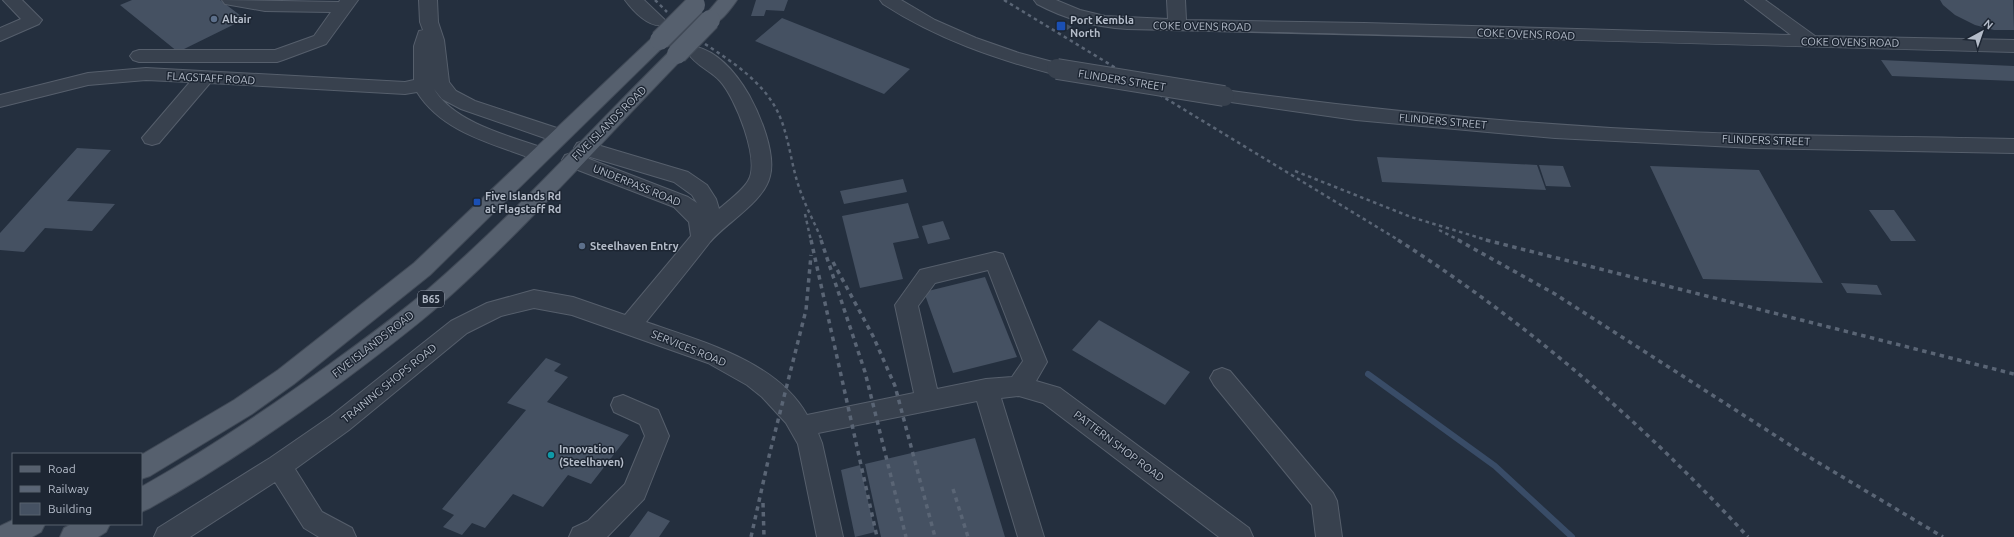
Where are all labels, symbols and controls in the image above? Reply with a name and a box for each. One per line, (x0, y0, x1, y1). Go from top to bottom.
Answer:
north arrow (1962, 12, 2002, 52)
place label: Altair (222, 13, 252, 25)
marker: Altair (209, 14, 219, 24)
place label: Port Kembla North (1070, 14, 1134, 39)
text: N (1981, 17, 1995, 32)
street label: COKE OVENS ROAD (1153, 19, 1252, 33)
marker: Port Kembla North (1055, 20, 1067, 32)
street label: COKE OVENS ROAD (1477, 26, 1576, 42)
street label: COKE OVENS ROAD (1801, 35, 1900, 49)
street label: FLINDERS STREET (1077, 67, 1167, 93)
street label: FLAGSTAFF ROAD (166, 70, 256, 86)
street label: FIVE ISLANDS ROAD (569, 83, 649, 163)
street label: FLINDERS STREET (1398, 111, 1488, 131)
street label: FLINDERS STREET (1722, 132, 1810, 148)
street label: UNDERPASS ROAD (591, 162, 683, 208)
place label: Five Islands Rd at Flagstaff Rd (485, 190, 561, 215)
marker: Five Islands Rd at Flagstaff Rd (472, 197, 482, 207)
place label: Steelhaven Entry (590, 240, 679, 252)
marker: Steelhaven Entry (577, 241, 587, 251)
road number: B65 (418, 291, 444, 307)
street label: FIVE ISLANDS ROAD (330, 308, 416, 380)
street label: SERVICES ROAD (650, 327, 729, 369)
street label: TRAINING SHOPS ROAD (339, 341, 439, 425)
street label: PATTERN SHOP ROAD (1072, 408, 1167, 484)
place label: Innovation (Steelhaven) (559, 443, 624, 469)
marker: Innovation (Steelhaven) (546, 450, 556, 460)
legend (12, 453, 142, 525)
text: Road (48, 462, 76, 475)
text: Railway (48, 482, 89, 495)
text: Building (48, 502, 92, 515)

